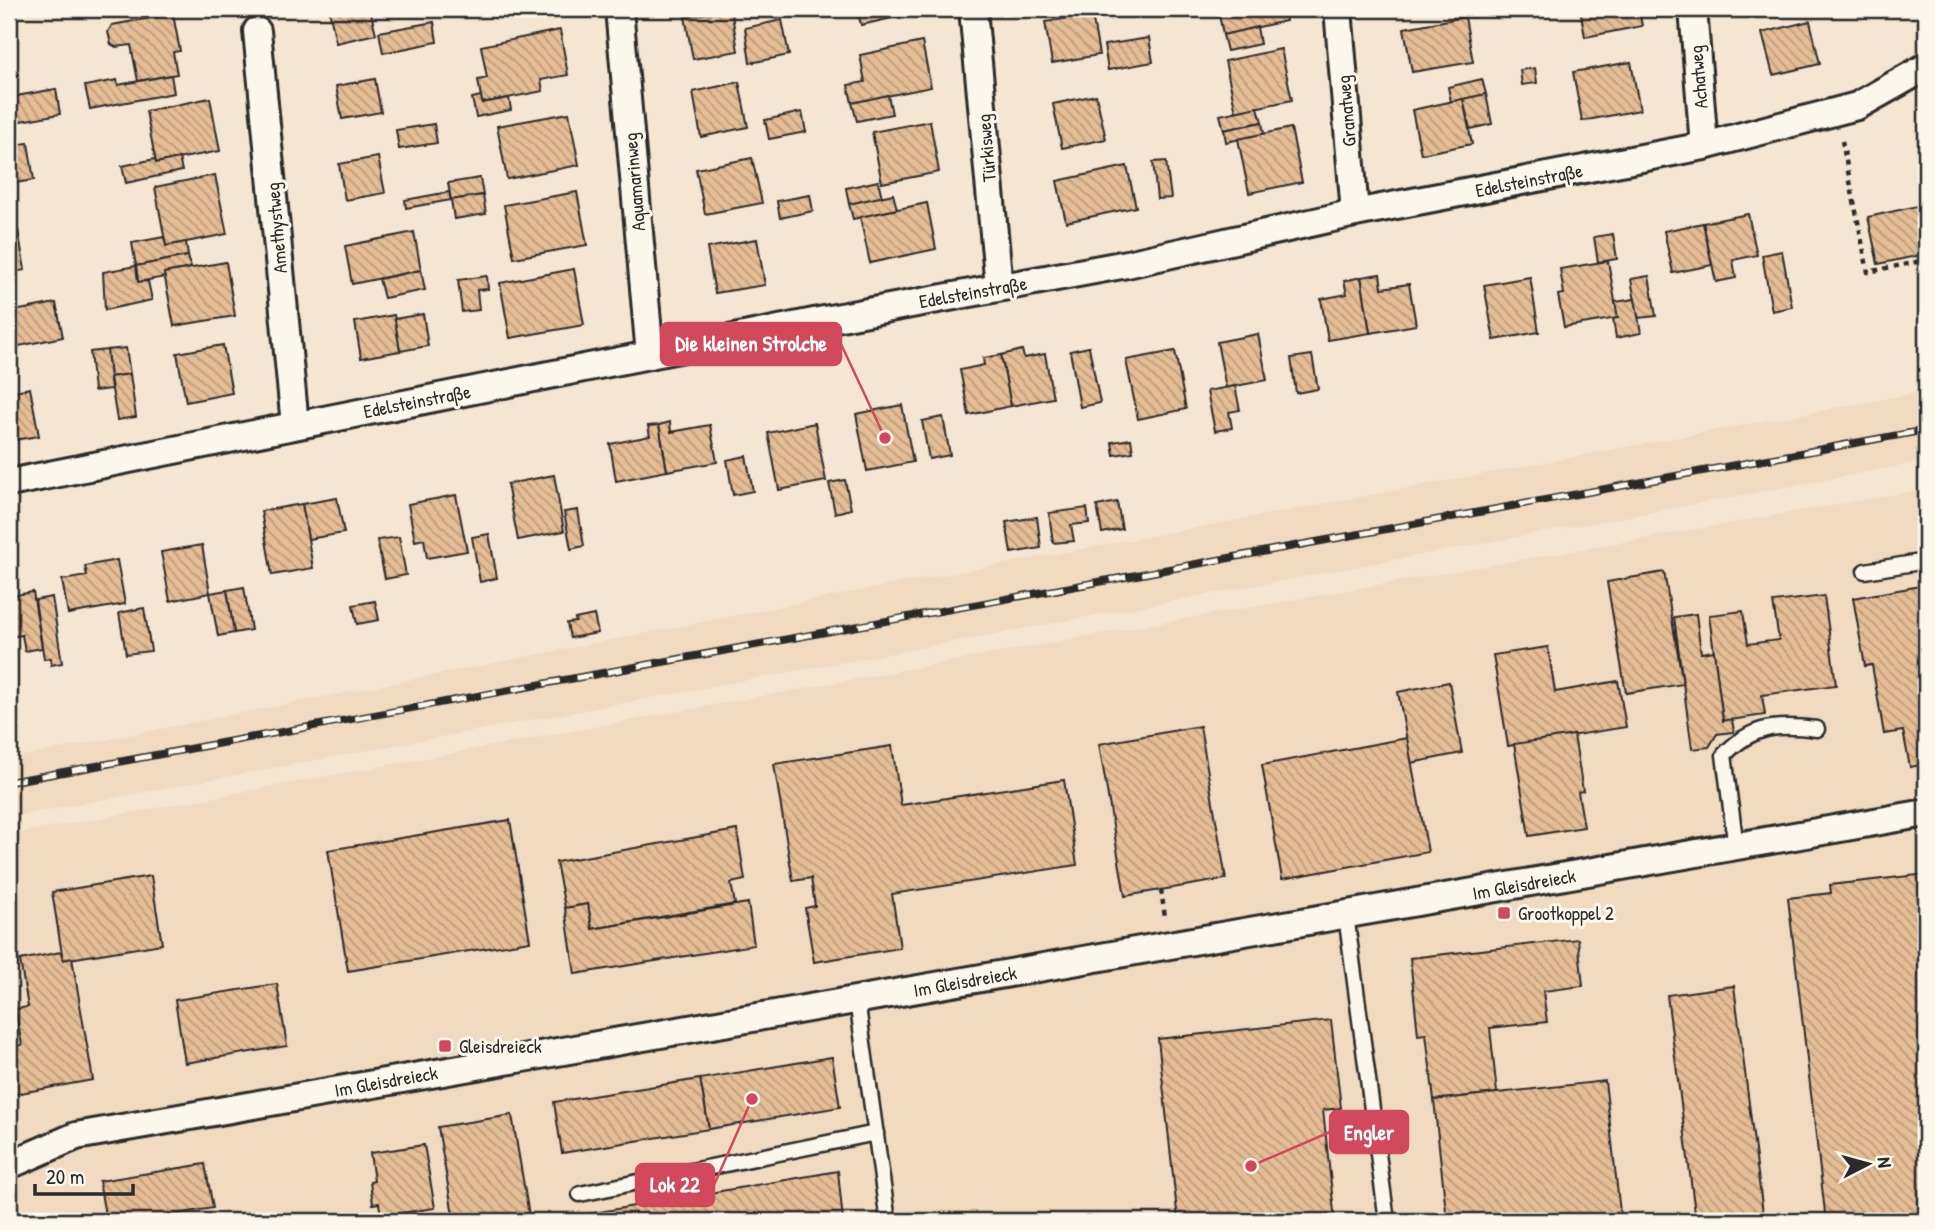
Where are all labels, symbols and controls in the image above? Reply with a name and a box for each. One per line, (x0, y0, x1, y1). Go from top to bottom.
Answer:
street label: Achatweg (1682, 44, 1714, 110)
street label: Granatweg (1330, 74, 1362, 148)
street label: Türkisweg (970, 113, 1002, 183)
street label: Aquamarinweg (617, 132, 651, 232)
street label: Edelsteinstraße (1473, 157, 1585, 203)
street label: Amethystweg (259, 182, 293, 274)
street label: Edelsteinstraße (917, 270, 1029, 314)
callout: Die kleinen Strolche (661, 323, 841, 365)
text: Die kleinen Strolche (675, 329, 827, 358)
street label: Edelsteinstraße (361, 378, 473, 424)
street label: Im Gleisdreieck (1470, 862, 1578, 906)
place label: Grootkoppel 2 (1518, 900, 1614, 926)
marker: Grootkoppel 2 (1496, 905, 1512, 921)
street label: Im Gleisdreieck (911, 959, 1019, 1003)
place label: Gleisdreieck (459, 1033, 542, 1059)
marker: Gleisdreieck (437, 1038, 453, 1054)
street label: Im Gleisdreieck (332, 1059, 440, 1103)
callout: Engler (1330, 1111, 1408, 1153)
text: Engler (1344, 1118, 1395, 1148)
north arrow (1834, 1128, 1904, 1198)
scale bar (35, 1153, 133, 1197)
text: N (1871, 1156, 1898, 1169)
text: 20 m (46, 1162, 84, 1191)
callout: Lok 22 (636, 1164, 714, 1206)
text: Lok 22 (650, 1170, 700, 1199)

